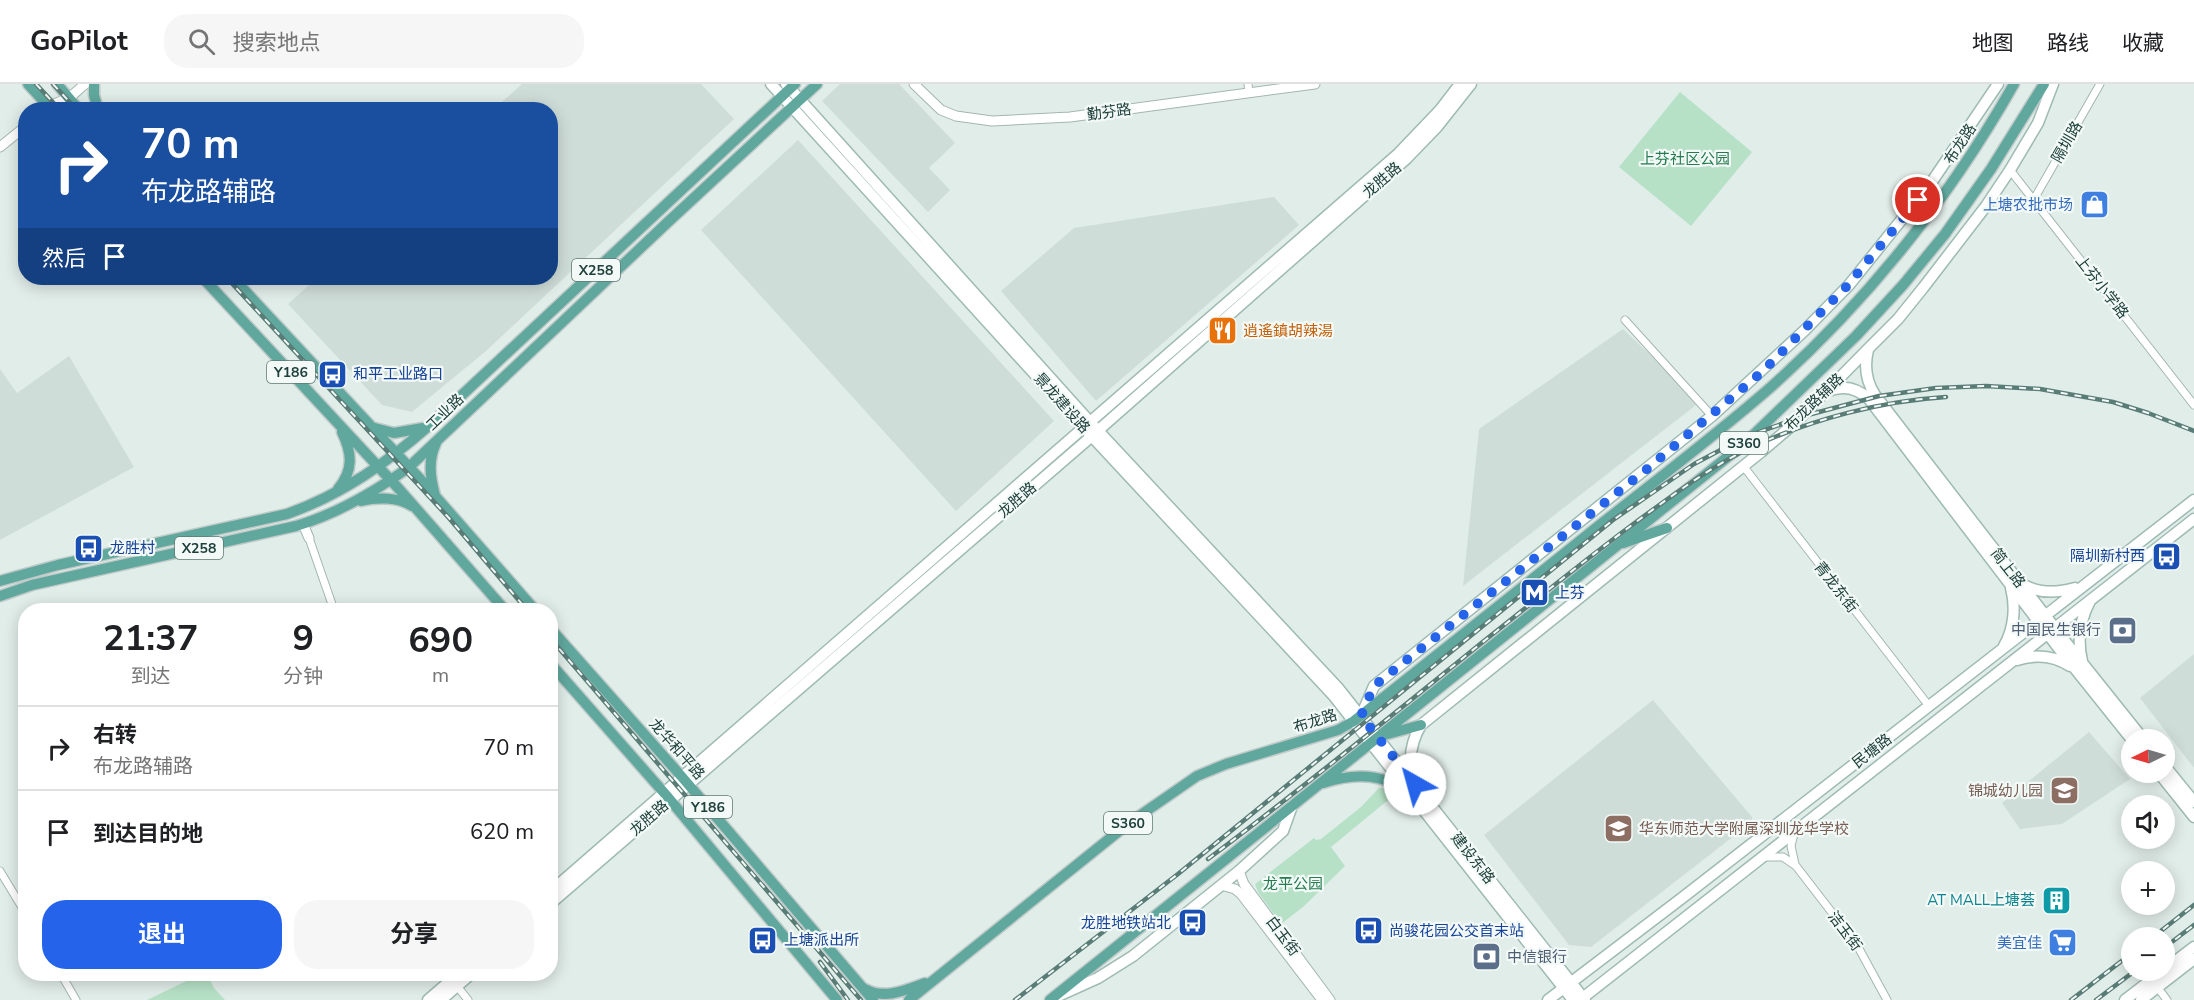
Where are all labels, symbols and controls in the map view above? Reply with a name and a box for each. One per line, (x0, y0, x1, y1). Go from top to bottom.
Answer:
search box (164, 14, 584, 68)
text: GoPilot (30, 22, 128, 60)
icon: search (185, 25, 218, 58)
text: 搜索地点 (233, 28, 321, 58)
text: 地图 (1972, 29, 2014, 57)
text: 路线 (2047, 29, 2089, 57)
text: 收藏 (2122, 29, 2164, 57)
street label: 勤芬路 (1085, 99, 1133, 125)
text: 70 m (141, 116, 240, 173)
street label: 隔圳路 (2047, 118, 2087, 166)
street label: 布龙路 (1939, 120, 1981, 168)
icon: right (42, 126, 120, 204)
park label: 上芬社区公园 (1640, 149, 1730, 169)
street label: 龙胜路 (1358, 158, 1406, 202)
text: 布龙路辅路 (141, 174, 276, 211)
pin (1892, 174, 1943, 225)
icon: arrive (1901, 183, 1934, 216)
shop icon: 上塘农批市场 (2078, 189, 2110, 221)
place label: 上塘农批市场 (1983, 195, 2073, 215)
icon: arrive (98, 240, 131, 273)
text: 然后 (42, 244, 86, 274)
street label: 上芬小学路 (2071, 251, 2133, 323)
road number: X258 (572, 259, 620, 281)
restaurant icon: 逍遙鎮胡辣湯 (1206, 315, 1238, 347)
place label: 逍遙鎮胡辣湯 (1243, 321, 1333, 341)
bus stop icon: 和平工业路口 (316, 358, 348, 390)
road number: Y186 (267, 361, 315, 383)
place label: 和平工业路口 (353, 364, 443, 384)
street label: 景龙建设路 (1029, 368, 1095, 438)
street label: 布龙路辅路 (1780, 369, 1848, 435)
street label: 工业路 (422, 389, 468, 435)
road number: S360 (1720, 432, 1768, 454)
street label: 龙胜路 (993, 478, 1041, 522)
bus stop icon: 龙胜村 (73, 532, 105, 564)
road number: X258 (175, 537, 223, 559)
place label: 龙胜村 (110, 538, 155, 558)
bus stop icon: 隔圳新村西 (2150, 540, 2182, 572)
street label: 简上路 (1986, 544, 2030, 592)
place label: 隔圳新村西 (2070, 546, 2145, 566)
street label: 青龙东街 (1810, 557, 1862, 617)
metro station icon: 上芬 (1518, 577, 1550, 609)
place label: 上芬 (1555, 583, 1585, 603)
text: 21:37 (103, 614, 198, 663)
text: 9 (292, 614, 314, 663)
bank icon: 中国民生银行 (2106, 614, 2138, 646)
text: 690 (408, 616, 473, 665)
place label: 中国民生银行 (2011, 620, 2101, 640)
text: m (432, 662, 449, 689)
text: 到达 (131, 663, 171, 690)
text: 分钟 (283, 663, 323, 690)
street label: 布龙路 (1291, 705, 1339, 737)
street label: 龙华和平路 (645, 714, 709, 784)
text: 右转 (93, 720, 137, 750)
street label: 民塘路 (1848, 729, 1896, 773)
north arrow (2121, 729, 2175, 783)
map controls (2121, 729, 2175, 981)
icon: right (42, 732, 75, 765)
text: 70 m (483, 733, 534, 763)
position arrow (1383, 752, 1447, 816)
text: 布龙路辅路 (93, 753, 193, 780)
school or university icon: 锦城幼儿园 (2048, 775, 2080, 807)
place label: 锦城幼儿园 (1968, 781, 2043, 801)
button: sound (2121, 795, 2175, 849)
street label: 龙胜路 (625, 796, 673, 840)
road number: Y186 (684, 796, 732, 818)
road number: S360 (1104, 812, 1152, 834)
school or university icon: 华东师范大学附属深圳龙华学校 (1602, 813, 1634, 845)
icon: arrive (42, 816, 75, 849)
text: 620 m (470, 817, 534, 847)
text: 到达目的地 (93, 819, 203, 849)
place label: 华东师范大学附属深圳龙华学校 (1639, 819, 1849, 839)
street label: 建设东路 (1447, 828, 1499, 888)
button: + (2121, 861, 2175, 915)
park label: 龙平公园 (1263, 874, 1323, 894)
building icon: AT MALL上塘荟 (2040, 884, 2072, 916)
place label: AT MALL上塘荟 (1927, 890, 2035, 910)
button: 退出 (42, 900, 282, 969)
button: 分享 (294, 900, 534, 969)
bus stop icon: 龙胜地铁站北 (1176, 907, 1208, 939)
street label: 洁玉街 (1823, 907, 1867, 955)
street label: 白玉街 (1261, 912, 1305, 960)
place label: 龙胜地铁站北 (1081, 913, 1171, 933)
bus stop icon: 尚骏花园公交首末站 (1352, 915, 1384, 947)
place label: 尚骏花园公交首末站 (1389, 921, 1524, 941)
bus stop icon: 上塘派出所 (747, 924, 779, 956)
supermarket icon: 美宜佳 (2047, 927, 2079, 959)
button: − (2121, 927, 2175, 981)
place label: 上塘派出所 (784, 930, 859, 950)
place label: 美宜佳 (1997, 933, 2042, 953)
bank icon: 中信银行 (1470, 941, 1502, 973)
place label: 中信银行 (1507, 947, 1567, 967)

